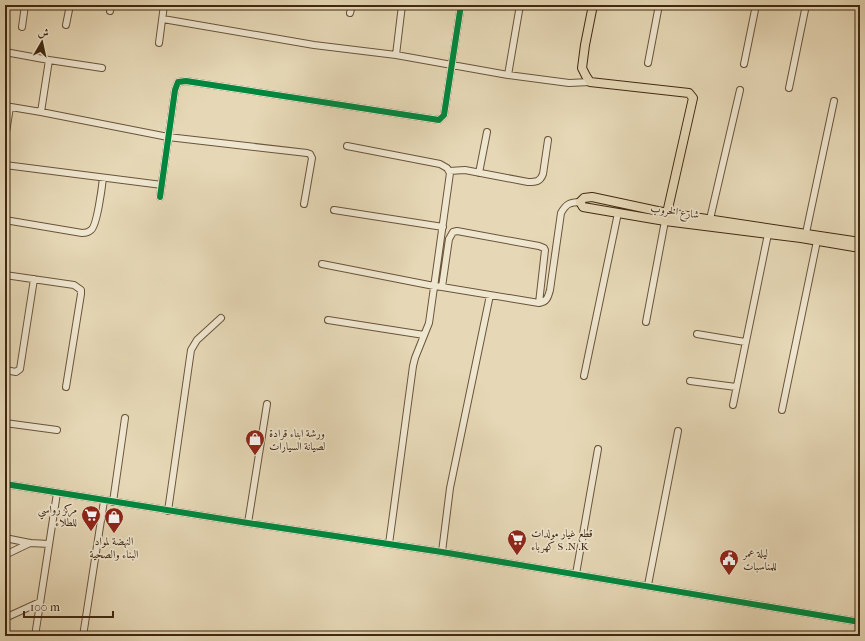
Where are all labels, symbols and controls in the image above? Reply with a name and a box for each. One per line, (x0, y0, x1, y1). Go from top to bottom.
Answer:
north arrow (22, 22, 62, 62)
text: ش (37, 25, 50, 40)
street label: شارع الخروب (649, 202, 700, 224)
place label: ورشة ابناء قرادة لصيانة السيارات (269, 427, 325, 453)
shop icon: ورشة ابناء قرادة لصيانة السيارات (244, 428, 266, 456)
place label: مركز رواسي للطلاء (38, 503, 77, 529)
supermarket icon: مركز رواسي للطلاء (80, 504, 102, 532)
shop icon: النهضة لمواد البناء والصحية (103, 506, 125, 534)
place label: قطع غيار مولدات كهرباء S .N .K (531, 527, 593, 554)
supermarket icon: قطع غيار مولدات كهرباء S .N .K (506, 528, 528, 556)
place label: النهضة لمواد البناء والصحية (90, 535, 138, 561)
place label: ليلة عمر للمناسبات (742, 547, 777, 573)
public building icon: ليلة عمر للمناسبات (718, 548, 740, 576)
scale bar (24, 593, 113, 619)
text: 100 m (30, 600, 60, 614)

